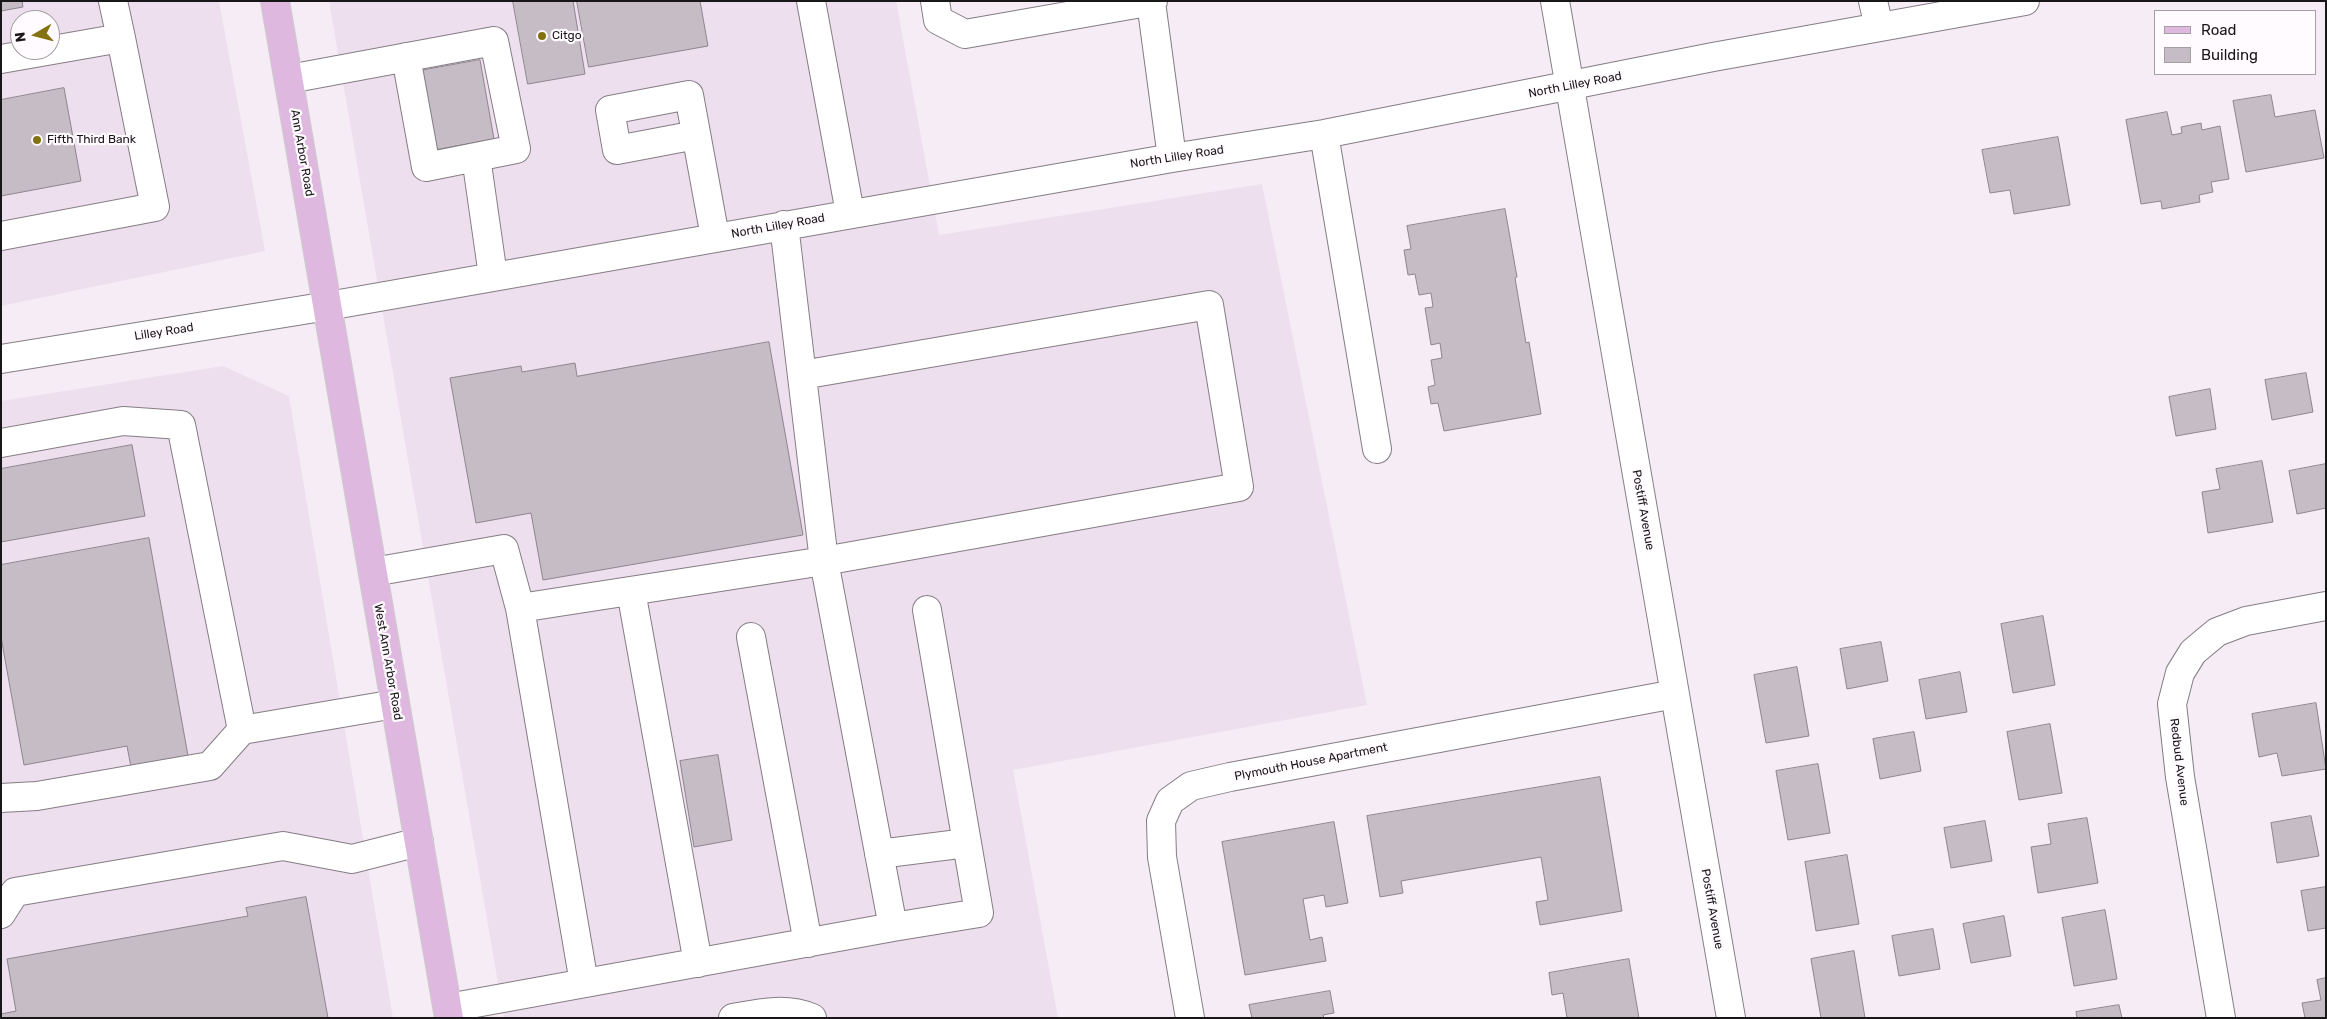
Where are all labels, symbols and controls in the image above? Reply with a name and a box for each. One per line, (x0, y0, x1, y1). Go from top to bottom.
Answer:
north arrow (10, 10, 60, 60)
legend (2154, 10, 2317, 75)
text: Road (2201, 21, 2237, 39)
place label: Citgo (552, 29, 582, 43)
marker: Citgo (536, 30, 548, 42)
text: N (12, 31, 30, 43)
text: Building (2201, 46, 2258, 64)
street label: North Lilley Road (1527, 69, 1623, 101)
street label: Ann Arbor Road (287, 108, 317, 198)
place label: Fifth Third Bank (47, 133, 136, 147)
marker: Fifth Third Bank (31, 134, 43, 146)
street label: North Lilley Road (1129, 142, 1225, 172)
street label: North Lilley Road (730, 211, 826, 241)
street label: Lilley Road (133, 320, 195, 344)
street label: Postiff Avenue (1629, 469, 1657, 551)
street label: West Ann Arbor Road (371, 603, 405, 721)
street label: Redbud Avenue (2166, 717, 2192, 807)
street label: Plymouth House Apartment (1233, 740, 1389, 784)
street label: Postiff Avenue (1698, 868, 1726, 950)

